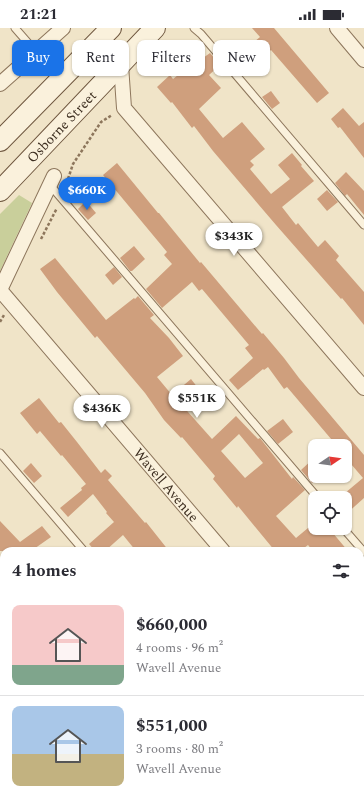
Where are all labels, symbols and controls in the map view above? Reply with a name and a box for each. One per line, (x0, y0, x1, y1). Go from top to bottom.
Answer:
text: 21:21 (20, 3, 58, 26)
chip: Buy (12, 40, 64, 76)
chip: Rent (72, 40, 129, 76)
chip: Filters (137, 40, 205, 76)
chip: New (213, 40, 270, 76)
street label: Osborne Street (22, 85, 101, 168)
pin: $660K (59, 177, 115, 211)
text: $660K (67, 180, 107, 200)
pin: $343K (206, 223, 262, 257)
text: $343K (214, 226, 254, 246)
pin: $551K (169, 385, 225, 419)
text: $551K (177, 388, 217, 408)
pin: $436K (74, 395, 130, 429)
text: $436K (82, 398, 122, 418)
north arrow (308, 439, 352, 483)
map controls (308, 439, 352, 535)
street label: Wavell Avenue (128, 443, 204, 527)
button: locate (308, 491, 352, 535)
text: 4 homes (12, 558, 77, 584)
icon: filters (330, 560, 352, 582)
text: $660,000 (136, 612, 207, 638)
icon: home (44, 621, 92, 669)
text: 4 rooms · 96 m² (136, 638, 223, 658)
text: Wavell Avenue (136, 658, 221, 678)
text: $551,000 (136, 713, 207, 739)
icon: home (44, 722, 92, 770)
text: 3 rooms · 80 m² (136, 739, 223, 759)
text: Wavell Avenue (136, 759, 221, 779)

